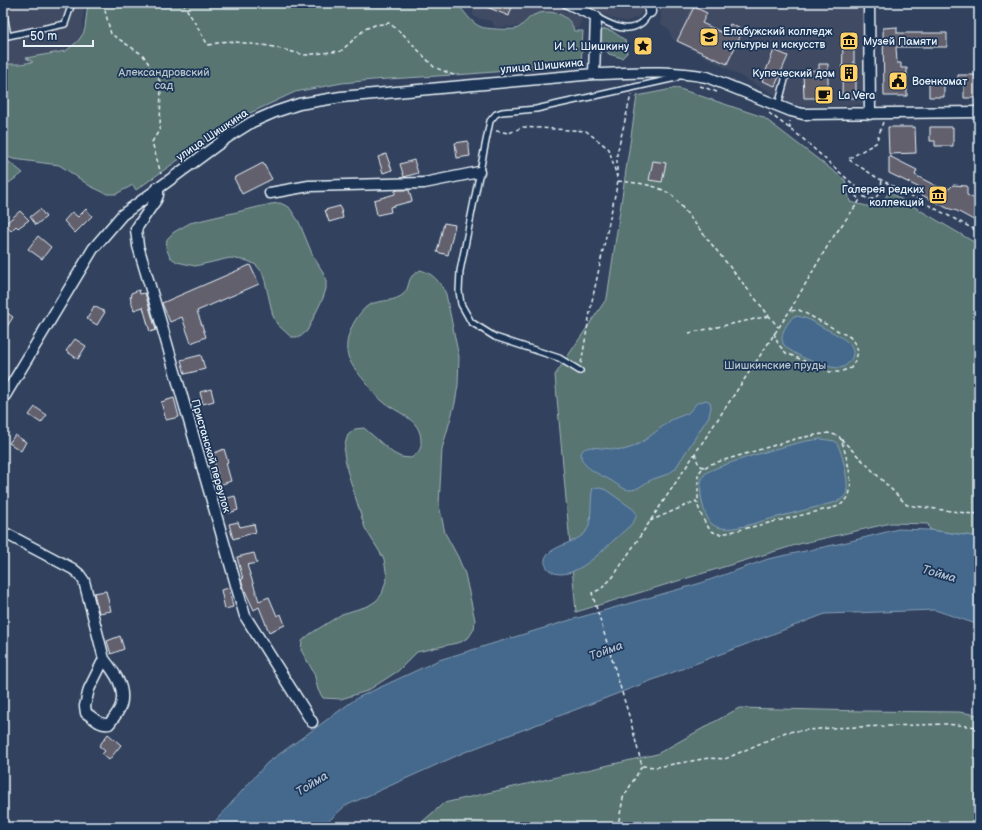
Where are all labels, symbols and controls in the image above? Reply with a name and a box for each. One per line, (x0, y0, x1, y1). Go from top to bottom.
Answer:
scale bar (24, 22, 93, 48)
place label: Елабужский колледж культуры и искусств (723, 25, 833, 51)
school or university icon: Елабужский колледж культуры и искусств (698, 26, 720, 48)
text: 50 m (30, 29, 57, 44)
museum icon: Музей Памяти (838, 30, 860, 52)
place icon: И. И. Шишкину (632, 35, 654, 57)
place label: Музей Памяти (863, 35, 937, 48)
place label: И. И. Шишкину (554, 40, 629, 53)
street label: улица Шишкина (500, 56, 585, 76)
building icon: Купеческий дом (838, 62, 860, 84)
park label: Александровский сад (118, 66, 209, 92)
place label: Купеческий дом (752, 67, 835, 80)
public building icon: Военкомат (887, 70, 909, 92)
place label: Военкомат (912, 75, 967, 88)
cafe icon: La Vera (813, 84, 835, 106)
place label: La Vera (838, 89, 875, 102)
street label: улица Шишкина (174, 106, 251, 164)
place label: Галерея редких коллекций (842, 183, 924, 209)
museum icon: Галерея редких коллекций (927, 184, 949, 206)
park label: Шишкинские пруды (724, 359, 826, 372)
street label: Пристанской переулок (189, 398, 233, 514)
water label: Тойма (920, 562, 958, 586)
water label: Тойма (587, 638, 625, 664)
water label: Тойма (293, 768, 331, 800)

